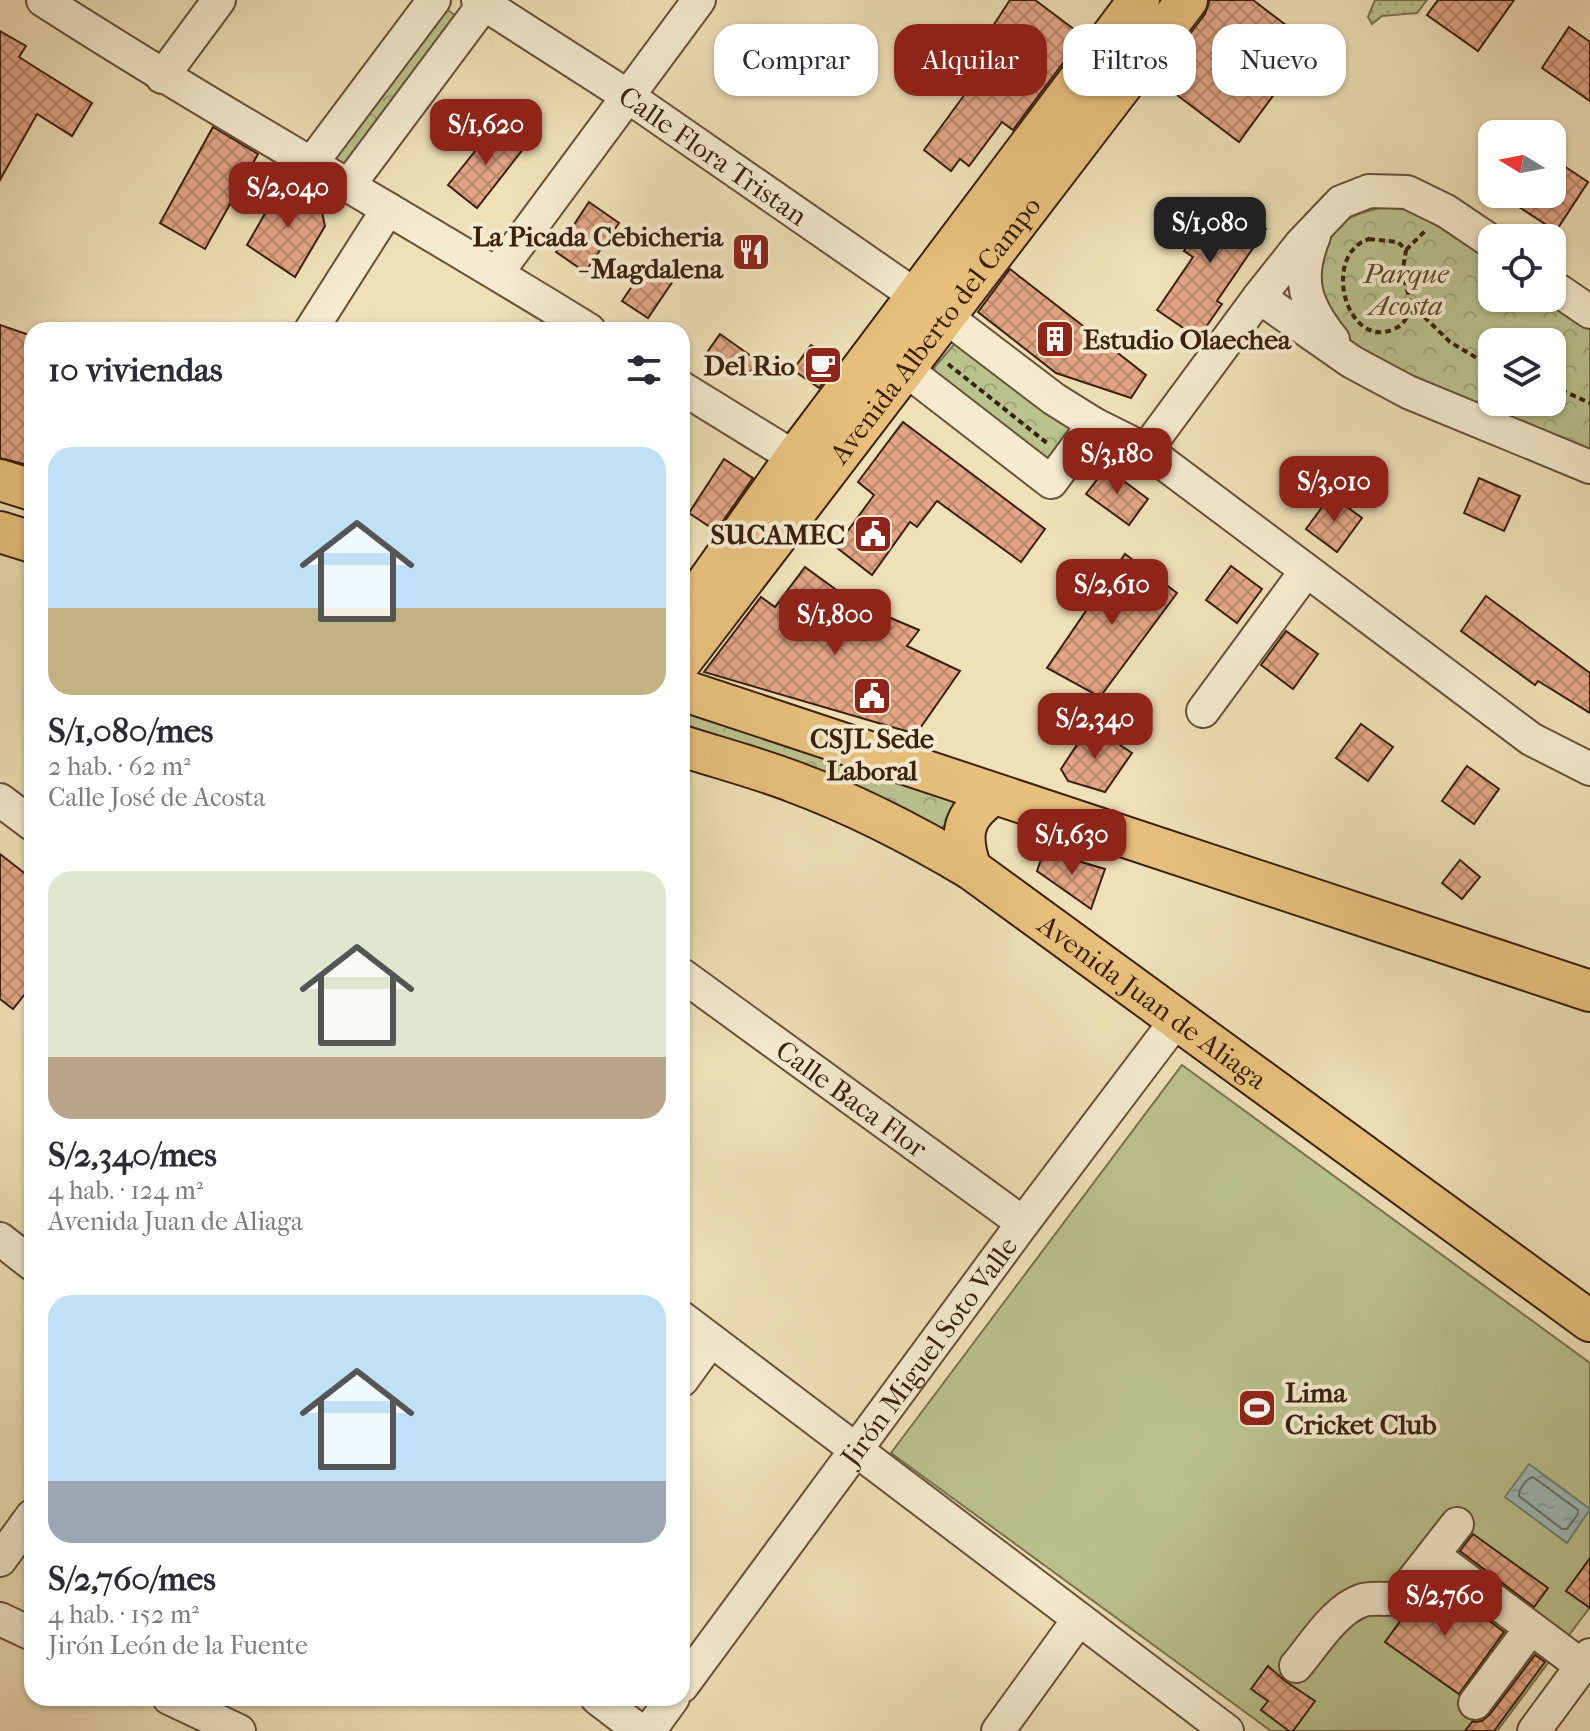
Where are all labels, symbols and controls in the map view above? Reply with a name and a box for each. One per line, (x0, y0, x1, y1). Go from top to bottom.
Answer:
chip: Comprar (714, 24, 878, 96)
chip: Alquilar (894, 24, 1047, 96)
chip: Filtros (1063, 24, 1196, 96)
chip: Nuevo (1212, 24, 1346, 96)
street label: Calle Flora Tristan (613, 79, 813, 232)
pin: S/1,620 (412, 99, 560, 167)
text: S/1,620 (448, 109, 524, 140)
north arrow (1478, 120, 1566, 208)
map controls (1478, 120, 1566, 416)
pin: S/2,040 (214, 162, 362, 230)
text: S/2,040 (247, 172, 329, 203)
street label: Avenida Alberto del Campo (822, 190, 1048, 471)
pin: S/1,080 (1136, 197, 1284, 265)
text: S/1,080 (1172, 207, 1248, 238)
place label: La Picada Cebicheria - Magdalena (473, 220, 724, 285)
button: locate (1478, 224, 1566, 312)
restaurant icon: La Picada Cebicheria - Magdalena (730, 231, 772, 273)
park label: Parque Acosta (1362, 257, 1449, 322)
building icon: Estudio Olaechea (1034, 318, 1076, 360)
place label: Estudio Olaechea (1083, 323, 1292, 356)
button: layers (1478, 328, 1566, 416)
cafe icon: Del Rio (802, 344, 844, 386)
icon: filters (622, 348, 666, 392)
place label: Del Rio (704, 349, 795, 382)
text: 10 viviendas (48, 350, 223, 390)
pin: S/3,180 (1043, 428, 1191, 496)
text: S/3,180 (1081, 438, 1153, 469)
pin: S/3,010 (1260, 456, 1408, 524)
text: S/3,010 (1297, 466, 1371, 497)
icon: home (285, 499, 429, 643)
public building icon: SUCAMEC (852, 513, 894, 555)
place label: SUCAMEC (710, 518, 845, 551)
pin: S/2,610 (1038, 559, 1186, 627)
text: S/2,610 (1074, 569, 1150, 600)
pin: S/1,800 (761, 589, 909, 657)
text: S/1,800 (797, 599, 873, 630)
public building icon: CSJL Sede Laboral (851, 675, 893, 717)
pin: S/2,340 (1021, 693, 1169, 761)
text: S/2,340 (1056, 703, 1134, 734)
text: S/1,080/mes (48, 711, 213, 751)
place label: CSJL Sede Laboral (810, 722, 934, 787)
text: 2 hab. · 62 m² (48, 751, 191, 782)
text: Calle José de Acosta (48, 782, 266, 813)
pin: S/1,630 (998, 809, 1146, 877)
text: S/1,630 (1035, 819, 1109, 850)
street label: Avenida Juan de Aliaga (1031, 907, 1274, 1097)
icon: home (285, 923, 429, 1067)
street label: Calle Baca Flor (770, 1033, 933, 1165)
text: S/2,340/mes (48, 1135, 217, 1175)
text: 4 hab. · 124 m² (48, 1175, 203, 1206)
text: Avenida Juan de Aliaga (48, 1206, 303, 1237)
street label: Jirón Miguel Soto Valle (833, 1230, 1024, 1474)
icon: home (285, 1347, 429, 1491)
place label: Lima Cricket Club (1285, 1376, 1437, 1441)
sports icon: Lima Cricket Club (1236, 1387, 1278, 1429)
text: S/2,760/mes (48, 1559, 216, 1599)
pin: S/2,760 (1371, 1570, 1519, 1638)
text: S/2,760 (1406, 1580, 1484, 1611)
text: 4 hab. · 152 m² (48, 1599, 199, 1630)
text: Jirón León de la Fuente (48, 1630, 308, 1661)

